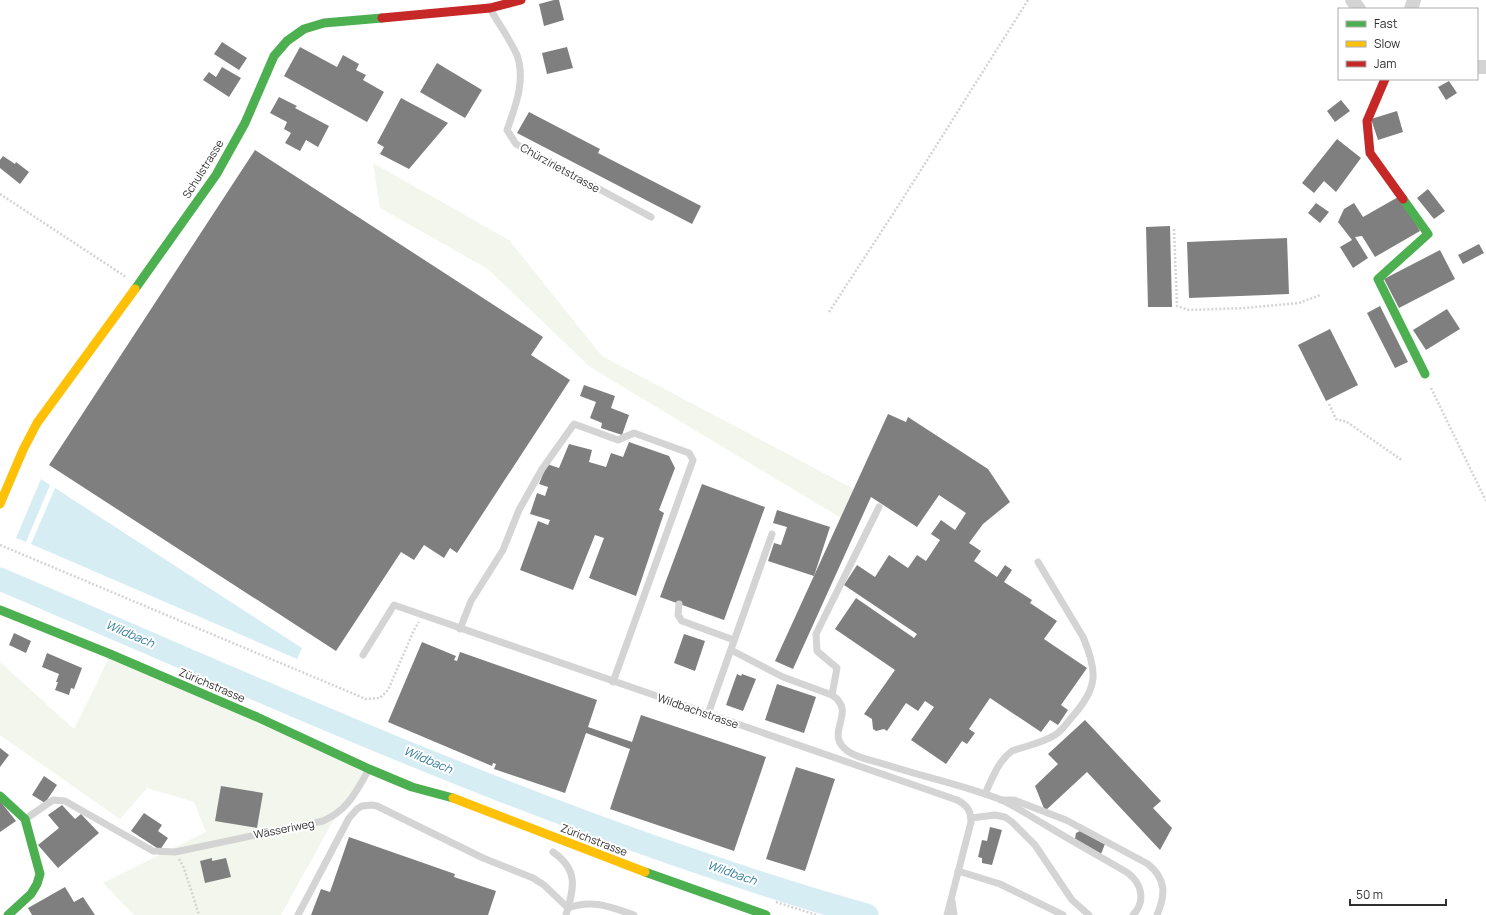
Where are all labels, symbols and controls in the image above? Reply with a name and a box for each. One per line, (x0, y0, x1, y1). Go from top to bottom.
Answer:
legend (1338, 8, 1478, 80)
text: Fast (1374, 15, 1398, 32)
text: Slow (1374, 35, 1400, 52)
text: Jam (1374, 55, 1396, 72)
street label: Schulstrasse (179, 136, 227, 201)
street label: Chürzirietstrasse (518, 140, 603, 196)
water label: Wildbach (103, 616, 158, 652)
street label: Zürichstrasse (177, 664, 248, 705)
street label: Wildbachstrasse (656, 690, 741, 732)
water label: Wildbach (401, 742, 456, 778)
street label: Wässeriweg (252, 815, 316, 842)
street label: Zürichstrasse (559, 820, 630, 859)
water label: Wildbach (705, 856, 760, 889)
scale bar (1350, 881, 1446, 907)
text: 50 m (1356, 886, 1383, 903)

